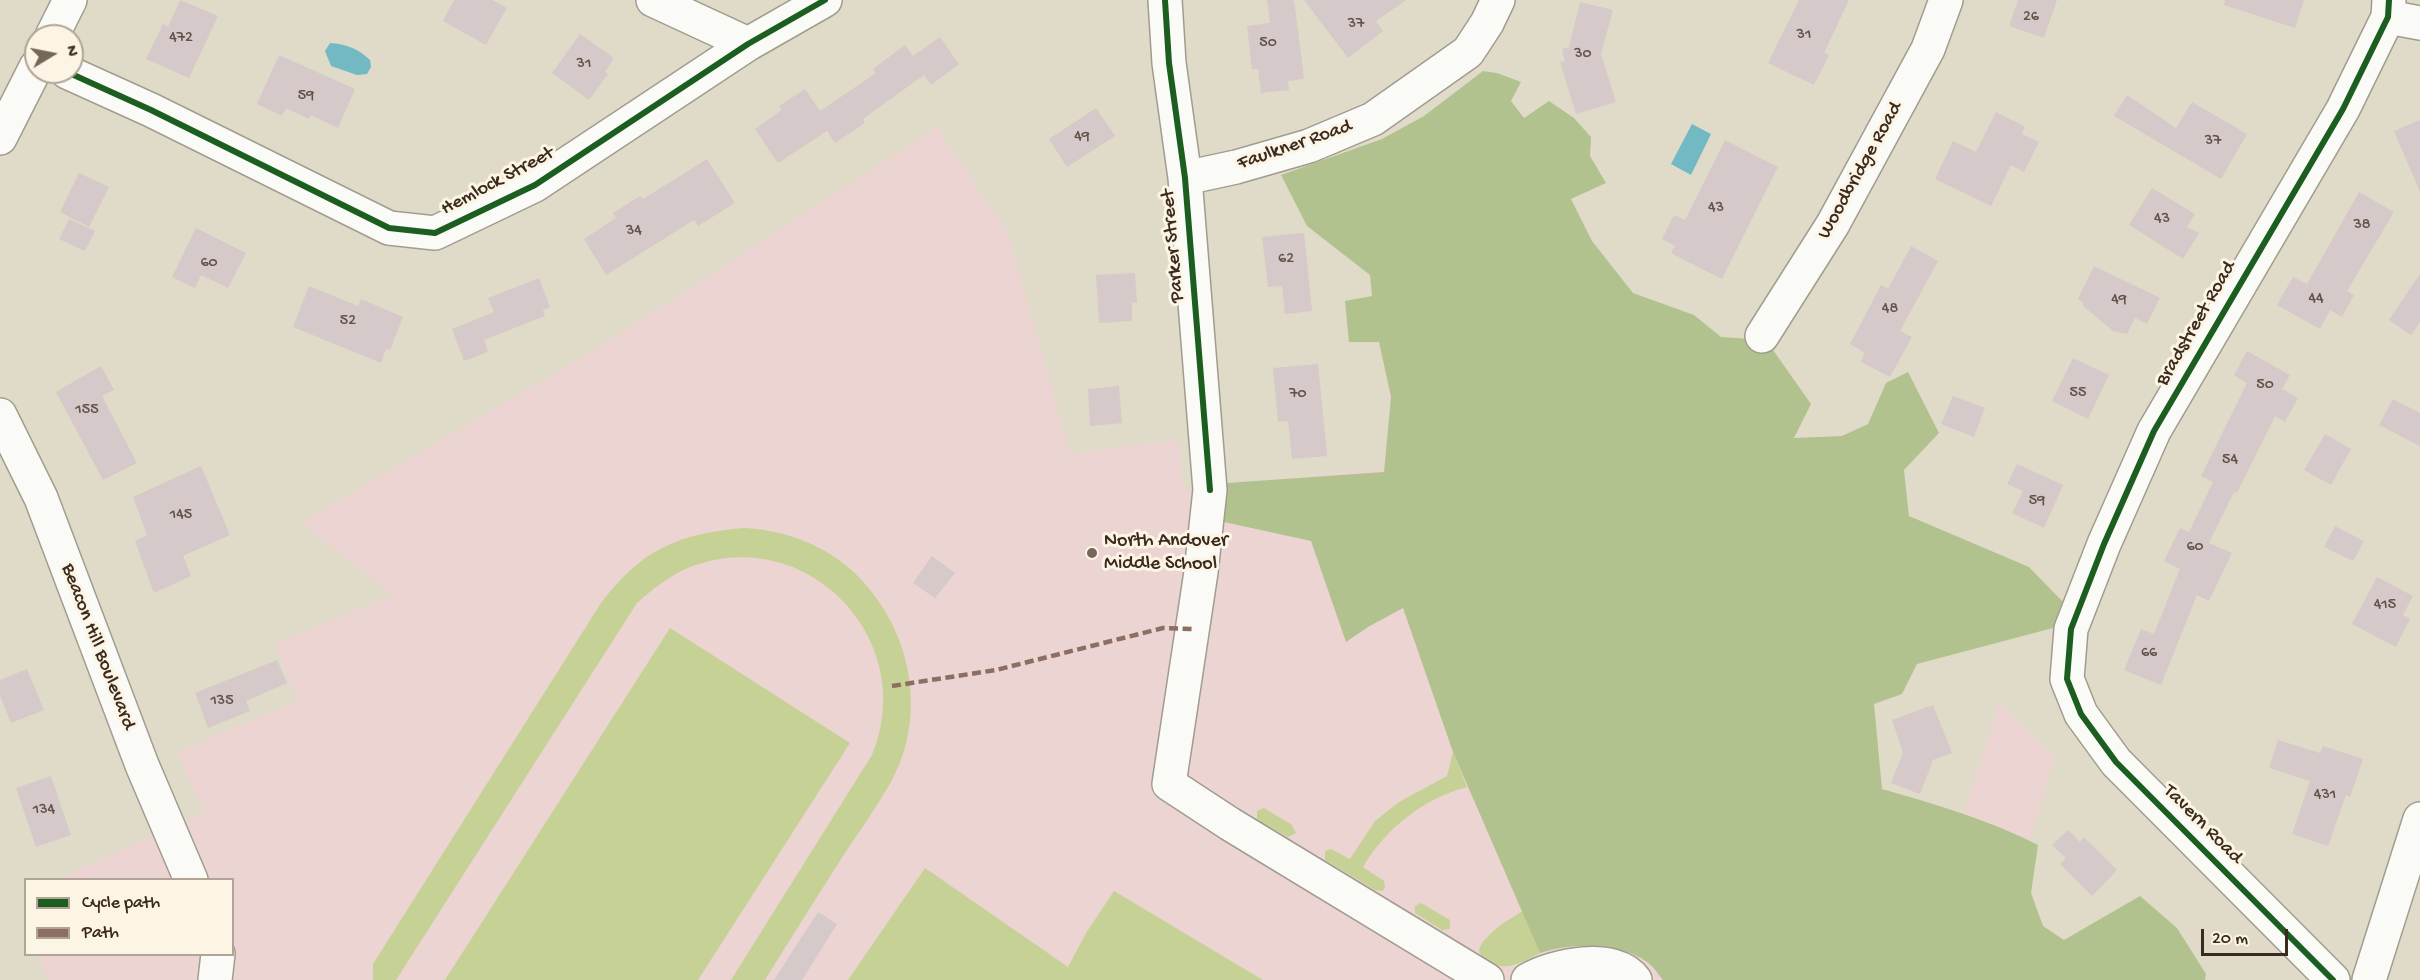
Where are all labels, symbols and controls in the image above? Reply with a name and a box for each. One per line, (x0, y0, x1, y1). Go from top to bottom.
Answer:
house number: 26 (2023, 8, 2039, 28)
house number: 37 (1348, 15, 1364, 35)
north arrow (24, 24, 84, 84)
house number: 31 (1797, 26, 1811, 46)
house number: 472 (169, 29, 193, 49)
house number: 50 (1259, 34, 1277, 54)
text: N (60, 44, 81, 58)
house number: 30 (1574, 45, 1592, 65)
house number: 31 (577, 55, 591, 75)
house number: 59 (298, 87, 314, 107)
street label: Woodbridge Road (1813, 98, 1909, 244)
street label: Faulkner Road (1235, 115, 1355, 177)
house number: 49 (1074, 128, 1090, 148)
house number: 37 (2205, 132, 2221, 152)
street label: Hemlock Street (437, 142, 559, 222)
street label: Parker Street (1157, 188, 1191, 304)
house number: 43 (1708, 199, 1724, 219)
house number: 43 (2154, 210, 2170, 230)
house number: 38 (2353, 216, 2371, 236)
house number: 34 (626, 222, 642, 242)
house number: 62 (1278, 250, 1294, 270)
house number: 60 (200, 254, 218, 274)
street label: Bradstreet Road (2152, 257, 2242, 391)
house number: 44 (2308, 290, 2324, 310)
house number: 49 (2111, 291, 2127, 311)
house number: 48 (1882, 300, 1898, 320)
house number: 52 (340, 312, 356, 332)
house number: 50 (2256, 376, 2274, 396)
house number: 55 (2070, 384, 2086, 404)
house number: 70 (1289, 385, 1307, 405)
house number: 155 (75, 401, 99, 421)
house number: 54 (2222, 451, 2238, 471)
house number: 59 (2029, 492, 2045, 512)
house number: 145 (170, 506, 192, 526)
place label: North Andover Middle School (1104, 530, 1228, 577)
house number: 60 (2186, 538, 2204, 558)
marker: North Andover Middle School (1085, 546, 1099, 560)
street label: Beacon Hill Boulevard (54, 561, 140, 733)
house number: 415 (2374, 596, 2396, 616)
house number: 66 (2141, 644, 2157, 664)
house number: 135 (210, 692, 234, 712)
street label: Tavern Road (2157, 780, 2247, 870)
house number: 431 (2314, 786, 2336, 806)
house number: 134 (33, 801, 55, 821)
legend (24, 878, 234, 956)
text: Cycle path (82, 893, 160, 914)
scale bar (2204, 917, 2291, 955)
text: Path (82, 923, 119, 944)
text: 20 m (2212, 929, 2248, 950)

